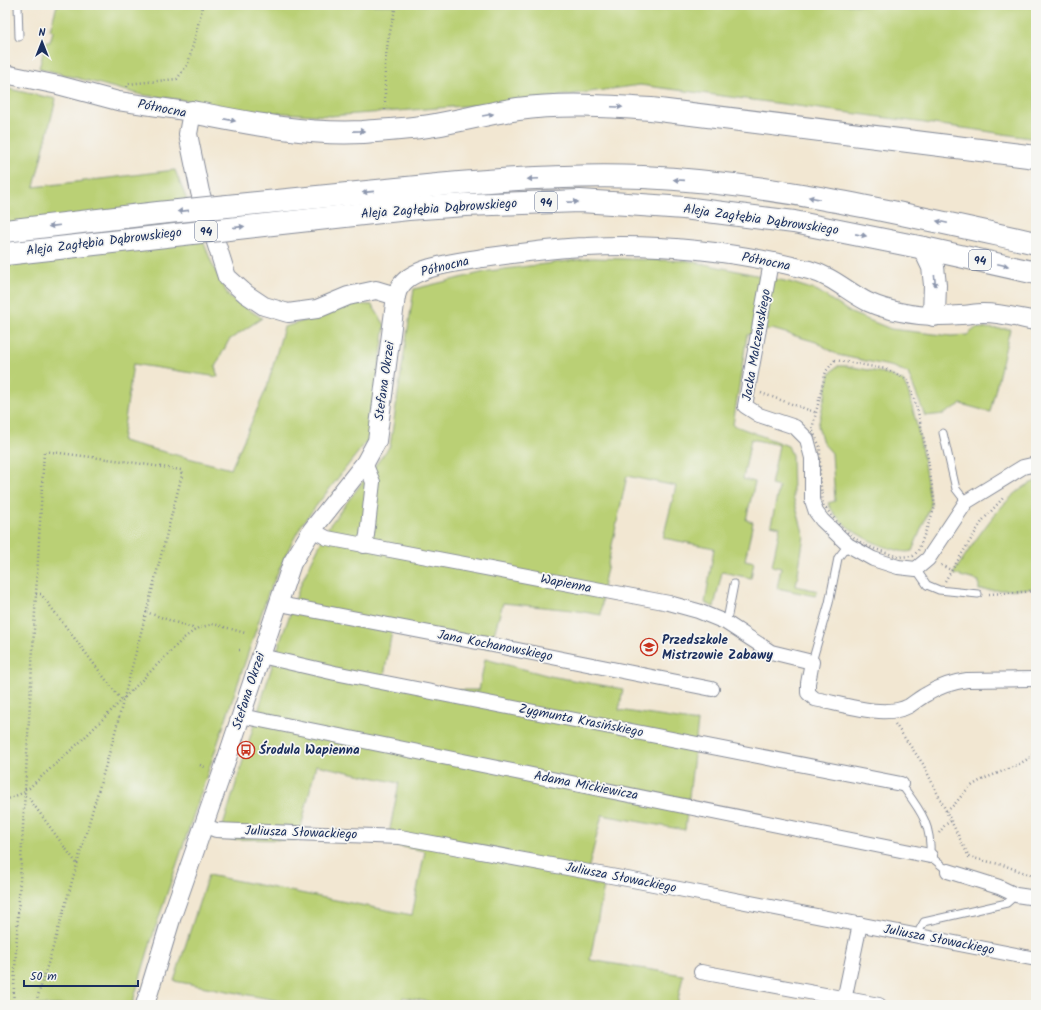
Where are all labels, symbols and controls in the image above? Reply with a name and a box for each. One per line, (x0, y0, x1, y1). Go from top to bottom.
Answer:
north arrow (22, 22, 62, 62)
text: N (39, 24, 46, 42)
street label: Północna (136, 94, 188, 124)
one-way arrow (611, 103, 623, 110)
one-way arrow (482, 112, 494, 118)
one-way arrow (224, 117, 236, 123)
one-way arrow (353, 128, 366, 134)
one-way arrow (527, 175, 539, 182)
one-way arrow (673, 176, 685, 183)
one-way arrow (362, 189, 374, 195)
road number: 94 (535, 192, 557, 212)
street label: Aleja Zagłębia Dąbrowskiego (360, 193, 518, 225)
one-way arrow (808, 194, 820, 200)
one-way arrow (567, 198, 579, 205)
street label: Aleja Zagłębia Dąbrowskiego (682, 199, 840, 241)
one-way arrow (177, 208, 189, 214)
one-way arrow (936, 219, 948, 225)
road number: 94 (195, 221, 217, 241)
street label: Aleja Zagłębia Dąbrowskiego (25, 222, 183, 262)
one-way arrow (48, 222, 60, 229)
one-way arrow (232, 224, 245, 231)
one-way arrow (855, 233, 867, 239)
street label: Północna (740, 247, 792, 277)
road number: 94 (969, 250, 991, 270)
street label: Północna (419, 251, 471, 283)
one-way arrow (997, 263, 1009, 269)
one-way arrow (931, 275, 938, 287)
street label: Jacka Malczewskiego (737, 287, 777, 403)
street label: Stefana Okrzei (369, 339, 401, 422)
street label: Wapienna (539, 569, 593, 599)
street label: Jana Kochanowskiego (436, 625, 555, 667)
place label: Przedszkole Mistrzowie Zabawy (662, 630, 773, 666)
school or university icon: Przedszkole Mistrzowie Zabawy (639, 637, 659, 657)
street label: Stefana Okrzei (227, 649, 272, 732)
street label: Zygmunta Krasińskiego (517, 699, 645, 743)
bus stop icon: Środula Wapienna (236, 740, 256, 760)
place label: Środula Wapienna (259, 740, 360, 761)
street label: Adama Mickiewicza (532, 766, 640, 806)
street label: Juliusza Słowackiego (244, 821, 358, 845)
street label: Juliusza Słowackiego (564, 857, 678, 899)
street label: Juliusza Słowackiego (882, 919, 996, 961)
scale bar (24, 962, 138, 988)
text: 50 m (30, 967, 57, 986)

